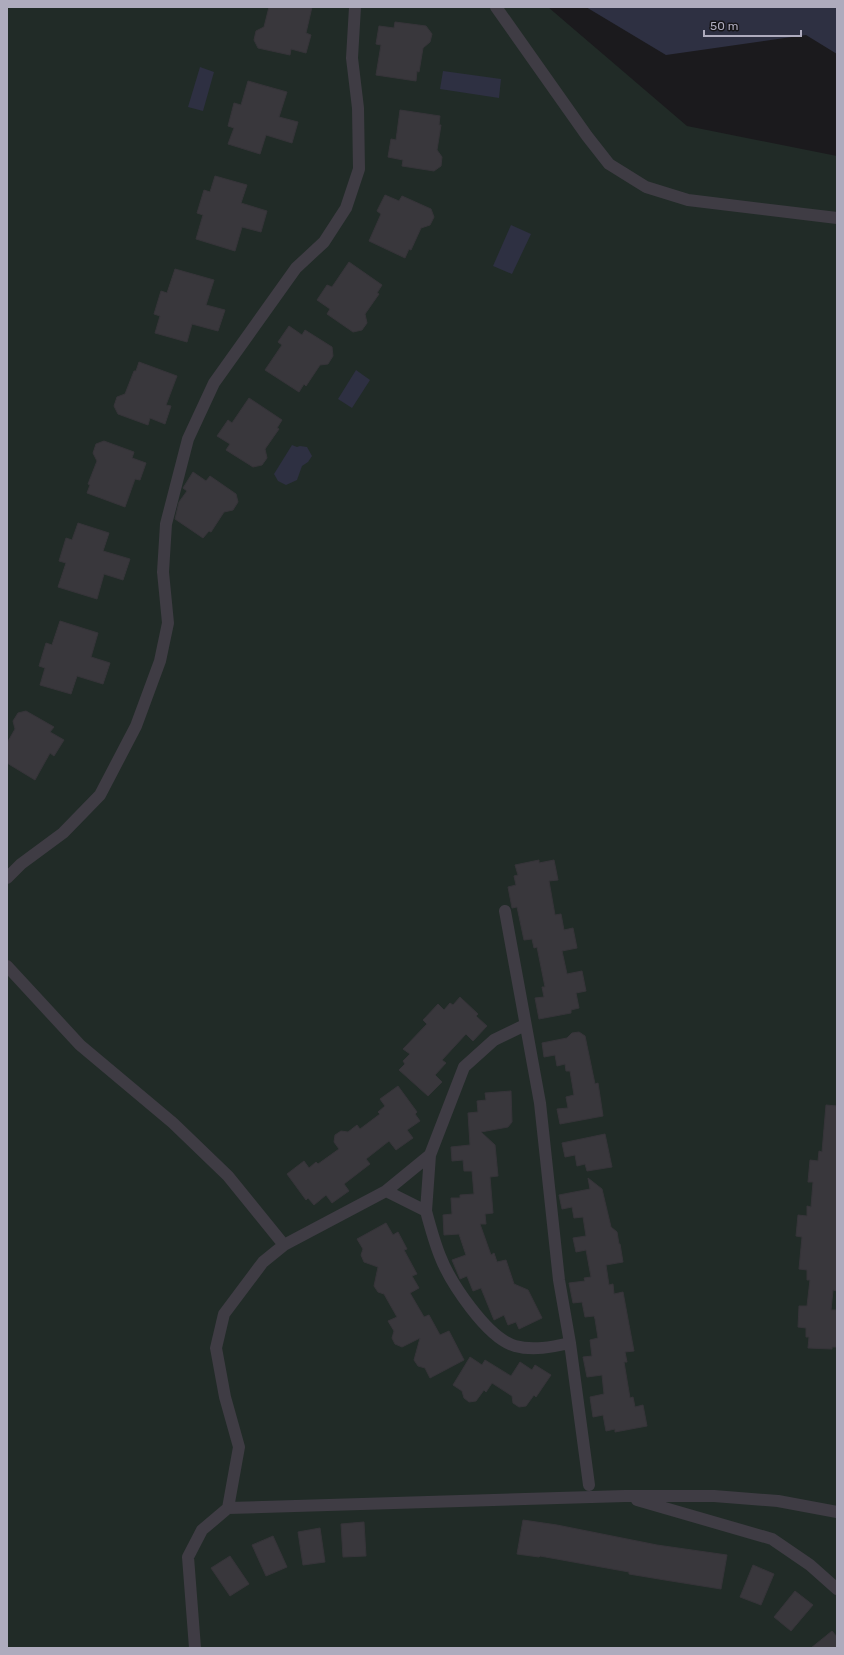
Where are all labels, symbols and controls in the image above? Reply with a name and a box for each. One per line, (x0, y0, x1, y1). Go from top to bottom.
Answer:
scale bar (704, 12, 801, 38)
text: 50 m (710, 19, 738, 33)

